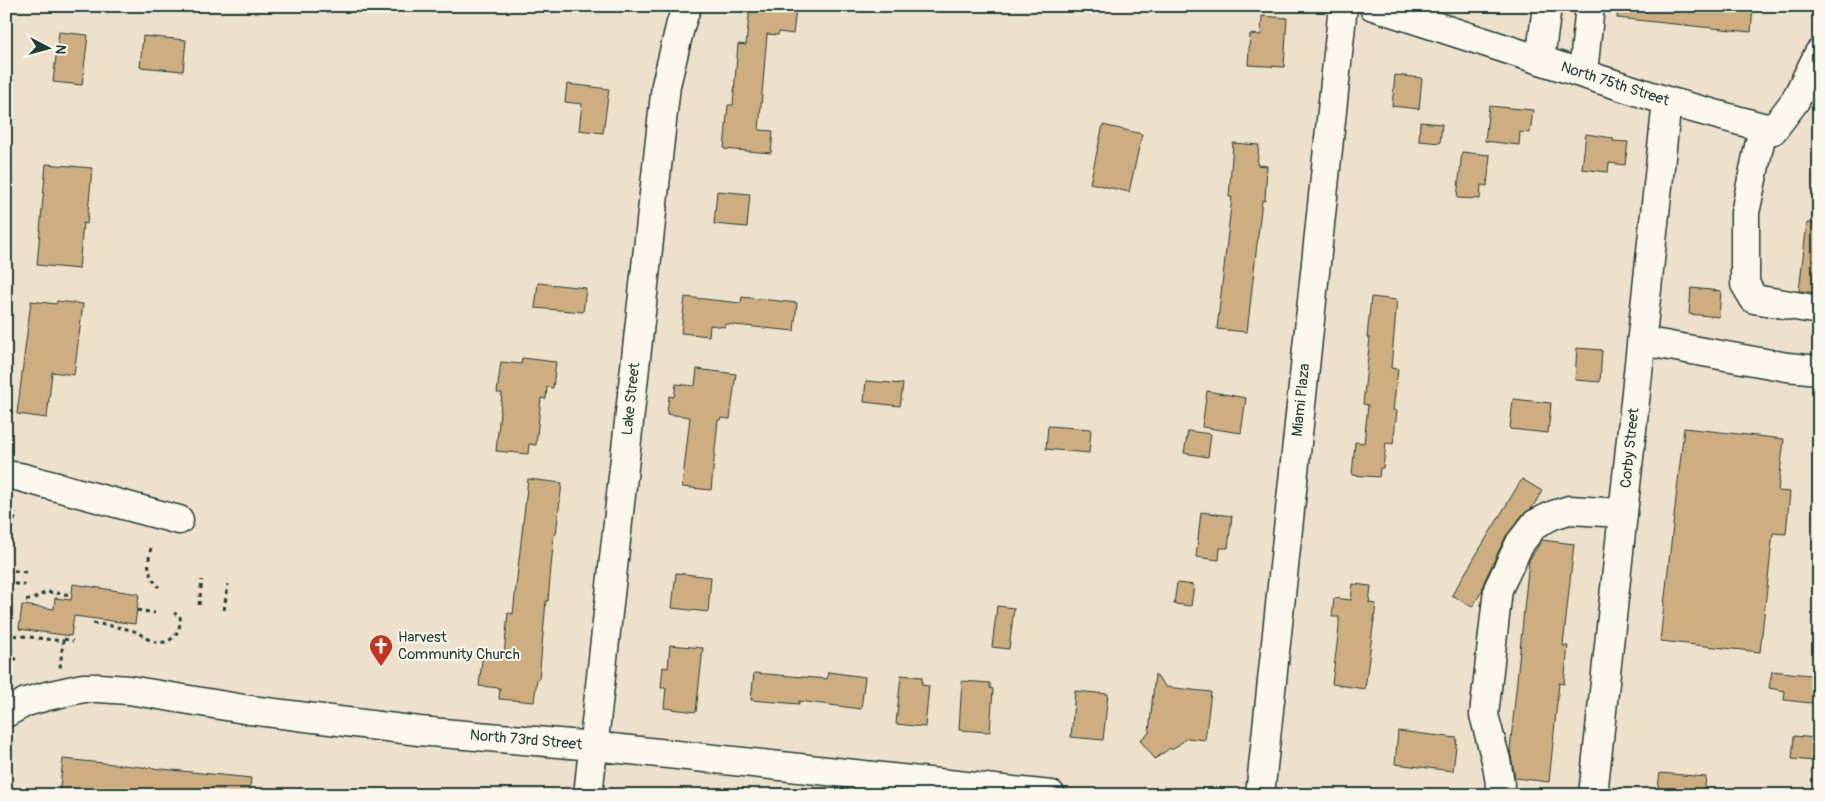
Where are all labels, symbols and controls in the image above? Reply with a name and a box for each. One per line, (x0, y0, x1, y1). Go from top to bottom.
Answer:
north arrow (22, 22, 72, 72)
text: N (51, 44, 69, 55)
street label: North 75th Street (1558, 58, 1673, 111)
street label: Lake Street (618, 361, 644, 436)
street label: Miami Plaza (1288, 363, 1314, 437)
street label: Corby Street (1616, 406, 1644, 489)
place label: Harvest Community Church (398, 628, 520, 664)
church icon: Harvest Community Church (368, 633, 394, 667)
street label: North 73rd Street (469, 726, 584, 754)

